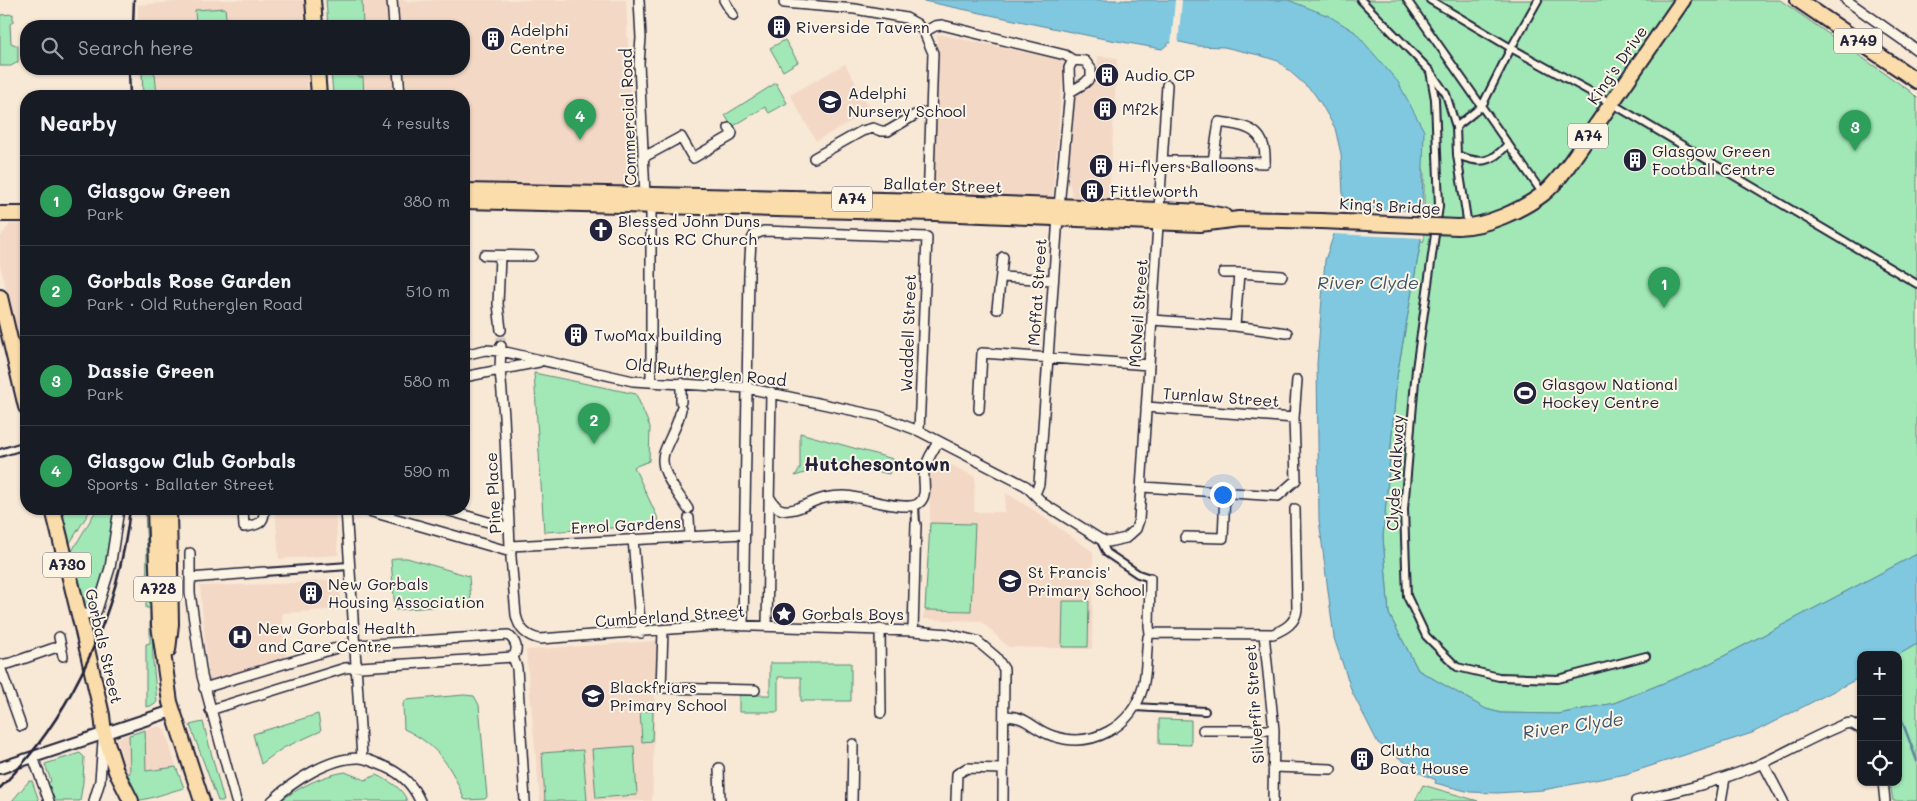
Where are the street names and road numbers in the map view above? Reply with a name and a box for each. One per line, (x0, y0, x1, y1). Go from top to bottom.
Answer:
street label: King's Drive (1582, 21, 1651, 108)
road number: A749 (1834, 28, 1882, 54)
street label: Commercial Road (615, 48, 640, 186)
road number: A74 (1568, 124, 1608, 148)
street label: Ballater Street (883, 172, 1003, 197)
road number: A74 (832, 186, 872, 212)
street label: King's Bridge (1339, 192, 1441, 219)
street label: Moffat Street (1022, 237, 1051, 346)
street label: McNeil Street (1123, 258, 1152, 368)
street label: Waddell Street (895, 274, 920, 392)
street label: Old Rutherglen Road (624, 353, 788, 390)
street label: Turnlaw Street (1162, 382, 1280, 411)
street label: Clyde Walkway (1381, 414, 1408, 532)
street label: Pine Place (480, 452, 505, 534)
street label: Errol Gardens (570, 511, 682, 538)
road number: A730 (43, 552, 91, 578)
road number: A728 (134, 576, 182, 602)
street label: Gorbals Street (81, 586, 128, 705)
street label: Cumberland Street (594, 600, 746, 631)
street label: Silverfir Street (1239, 644, 1268, 764)

